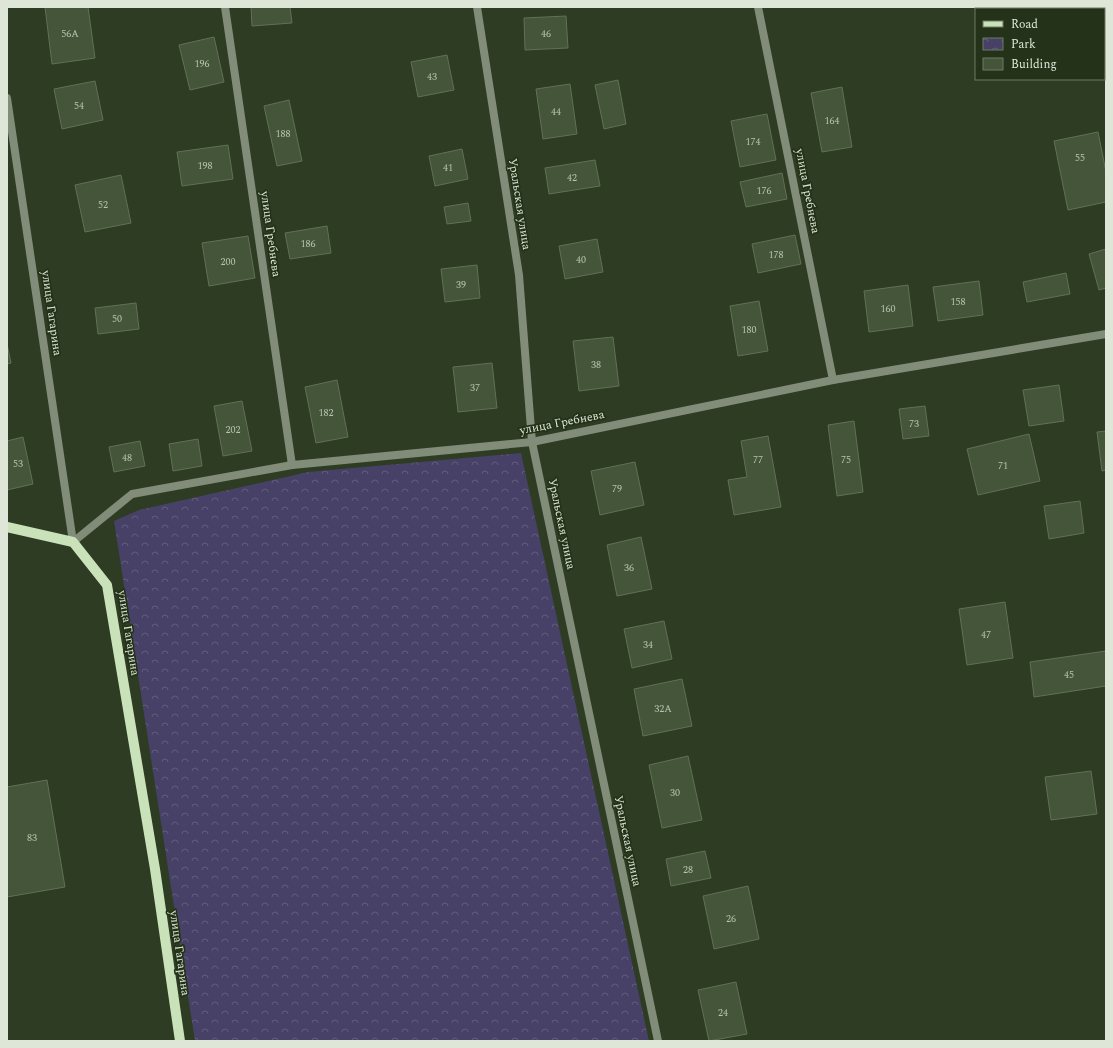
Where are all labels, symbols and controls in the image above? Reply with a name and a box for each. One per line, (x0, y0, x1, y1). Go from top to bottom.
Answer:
legend (975, 8, 1105, 80)
text: Road (1011, 15, 1038, 34)
house number: 56А (61, 26, 79, 42)
house number: 46 (541, 26, 551, 42)
text: Park (1011, 35, 1036, 54)
text: Building (1011, 55, 1057, 74)
house number: 196 (195, 56, 210, 72)
house number: 43 (427, 69, 437, 85)
house number: 54 (74, 98, 84, 114)
house number: 44 (551, 104, 561, 120)
house number: 164 (825, 113, 840, 129)
house number: 188 (276, 126, 291, 142)
house number: 174 (746, 134, 761, 150)
street label: улица Гребнева (790, 146, 825, 235)
house number: 55 (1075, 150, 1085, 166)
street label: Уральская улица (503, 157, 536, 251)
house number: 198 (198, 158, 213, 174)
house number: 41 (443, 160, 453, 176)
house number: 42 (567, 170, 577, 186)
house number: 176 (757, 183, 772, 199)
street label: улица Гребнева (255, 189, 286, 278)
house number: 52 (98, 197, 108, 213)
house number: 186 (301, 236, 316, 252)
house number: 178 (769, 247, 784, 263)
house number: 40 (576, 252, 586, 268)
house number: 200 (221, 254, 236, 270)
street label: улица Гагарина (36, 268, 67, 357)
house number: 39 (456, 277, 466, 293)
house number: 158 (951, 294, 966, 310)
house number: 160 (881, 301, 896, 317)
house number: 50 (112, 311, 122, 327)
house number: 180 (742, 322, 757, 338)
house number: 38 (591, 357, 601, 373)
house number: 37 (470, 380, 480, 396)
house number: 182 (319, 405, 334, 421)
street label: улица Гребнева (517, 405, 606, 440)
house number: 73 (909, 416, 919, 432)
house number: 202 (226, 422, 241, 438)
house number: 48 (122, 450, 132, 466)
house number: 77 (753, 452, 763, 468)
house number: 75 (841, 452, 851, 468)
house number: 53 (13, 456, 23, 472)
house number: 71 (998, 458, 1008, 474)
street label: Уральская улица (543, 477, 580, 571)
house number: 79 (612, 481, 622, 497)
house number: 36 (624, 560, 634, 576)
street label: улица Гагарина (112, 588, 145, 677)
house number: 47 (981, 627, 991, 643)
house number: 34 (643, 637, 653, 653)
house number: 45 (1064, 667, 1074, 683)
house number: 32А (654, 701, 672, 717)
house number: 30 (670, 785, 680, 801)
street label: Уральская улица (609, 794, 646, 888)
house number: 83 (27, 830, 37, 846)
house number: 28 (683, 862, 693, 878)
street label: улица Гагарина (164, 908, 195, 997)
house number: 26 (726, 911, 736, 927)
house number: 24 (718, 1005, 728, 1021)

